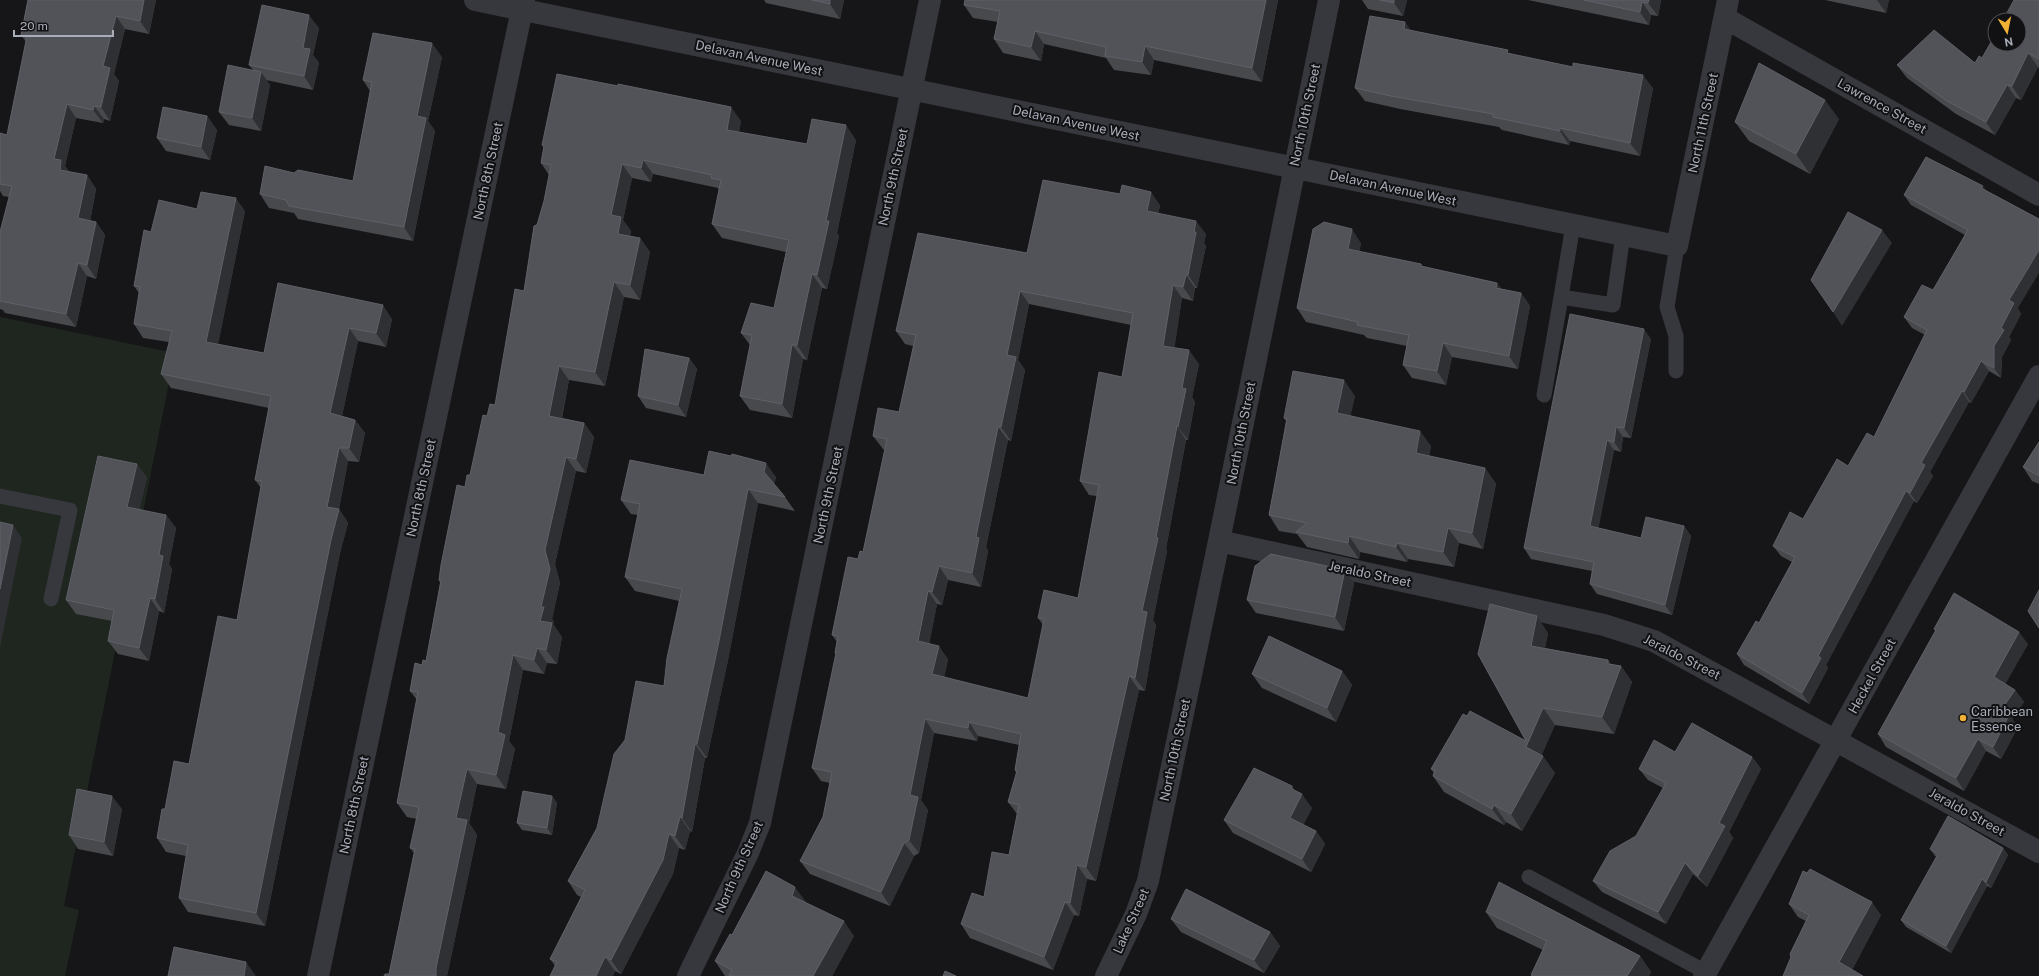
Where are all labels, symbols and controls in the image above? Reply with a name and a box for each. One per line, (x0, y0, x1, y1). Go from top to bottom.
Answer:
scale bar (14, 12, 113, 38)
north arrow (1987, 12, 2027, 52)
text: 20 m (20, 19, 48, 33)
text: N (2003, 35, 2014, 49)
street label: Delavan Avenue West (694, 37, 824, 79)
street label: North 10th Street (1287, 62, 1323, 168)
street label: North 11th Street (1685, 72, 1721, 174)
street label: Lawrence Street (1835, 75, 1929, 137)
street label: Delavan Avenue West (1011, 102, 1141, 144)
street label: North 8th Street (470, 121, 506, 221)
street label: North 9th Street (875, 127, 911, 227)
street label: Delavan Avenue West (1328, 167, 1458, 209)
street label: North 10th Street (1224, 380, 1258, 486)
street label: North 8th Street (403, 438, 439, 538)
street label: North 9th Street (810, 445, 846, 545)
street label: Jeraldo Street (1327, 558, 1413, 590)
street label: Jeraldo Street (1641, 631, 1723, 683)
street label: Heckel Street (1845, 636, 1899, 716)
street label: North 10th Street (1157, 697, 1193, 803)
place label: Caribbean Essence (1971, 704, 2033, 734)
marker: Caribbean Essence (1958, 713, 1968, 723)
street label: North 8th Street (336, 755, 372, 855)
street label: Jeraldo Street (1927, 785, 2007, 839)
street label: North 9th Street (712, 819, 766, 915)
street label: Lake Street (1110, 886, 1152, 956)

